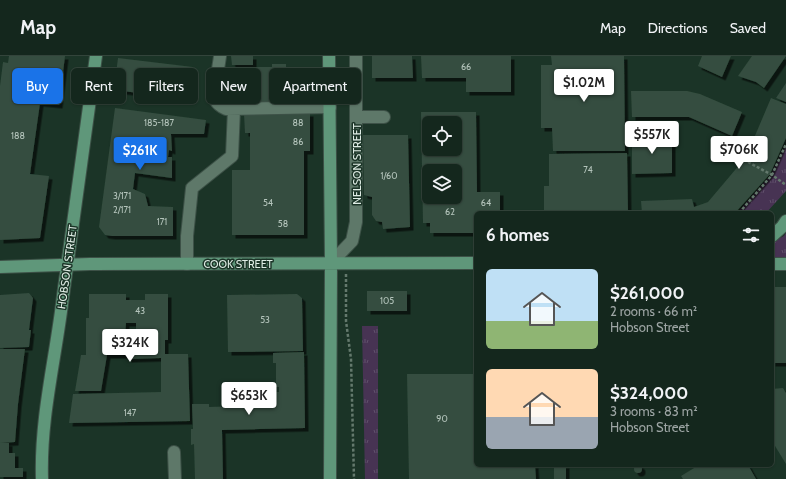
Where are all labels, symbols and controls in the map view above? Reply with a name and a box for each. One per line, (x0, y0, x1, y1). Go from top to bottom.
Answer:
text: Map (20, 16, 56, 39)
text: Map (600, 19, 626, 37)
text: Directions (648, 19, 708, 37)
text: Saved (730, 19, 766, 37)
house number: 66 (461, 61, 471, 72)
chip: Buy (12, 68, 63, 104)
chip: Rent (71, 68, 126, 104)
chip: Filters (134, 68, 198, 104)
chip: New (206, 68, 261, 104)
chip: Apartment (269, 68, 361, 104)
pin: $1.02M (551, 69, 617, 103)
text: $1.02M (563, 74, 605, 90)
map controls (422, 116, 462, 204)
button: locate (422, 116, 462, 156)
house number: 185-187 (144, 117, 174, 128)
house number: 88 (293, 117, 303, 128)
pin: $557K (624, 121, 680, 155)
street label: NELSON STREET (350, 123, 364, 205)
text: $557K (634, 126, 670, 142)
house number: 188 (11, 130, 25, 141)
house number: 86 (293, 136, 303, 147)
pin: $706K (711, 136, 767, 170)
pin: $261K (112, 137, 168, 171)
text: $706K (720, 141, 758, 157)
text: $261K (123, 142, 157, 158)
button: layers (422, 164, 462, 204)
house number: 74 (583, 164, 593, 175)
house number: 1/60 (381, 170, 397, 181)
house number: 3/171 (113, 190, 131, 201)
house number: 54 (263, 197, 273, 208)
house number: 64 (481, 197, 491, 208)
house number: 2/171 (113, 204, 131, 215)
house number: 62 (445, 206, 455, 217)
house number: 171 (157, 216, 167, 227)
house number: 58 (278, 218, 288, 229)
street label: HOBSON STREET (54, 224, 80, 310)
icon: filters (740, 224, 762, 246)
text: 6 homes (486, 225, 549, 245)
street label: COOK STREET (203, 257, 273, 271)
text: $261,000 (610, 283, 684, 303)
icon: home (518, 285, 566, 333)
house number: 105 (380, 295, 394, 306)
text: 2 rooms · 66 m² (610, 303, 697, 319)
house number: 43 (135, 305, 145, 316)
house number: 53 (260, 314, 270, 325)
text: Hobson Street (610, 319, 690, 335)
pin: $324K (102, 329, 158, 363)
text: $324K (111, 334, 149, 350)
pin: $653K (221, 382, 277, 416)
text: $324,000 (610, 383, 688, 403)
icon: home (518, 385, 566, 433)
text: $653K (231, 387, 268, 403)
text: 3 rooms · 83 m² (610, 403, 697, 419)
house number: 147 (124, 407, 137, 418)
house number: 90 (436, 413, 448, 424)
text: Hobson Street (610, 419, 690, 435)

